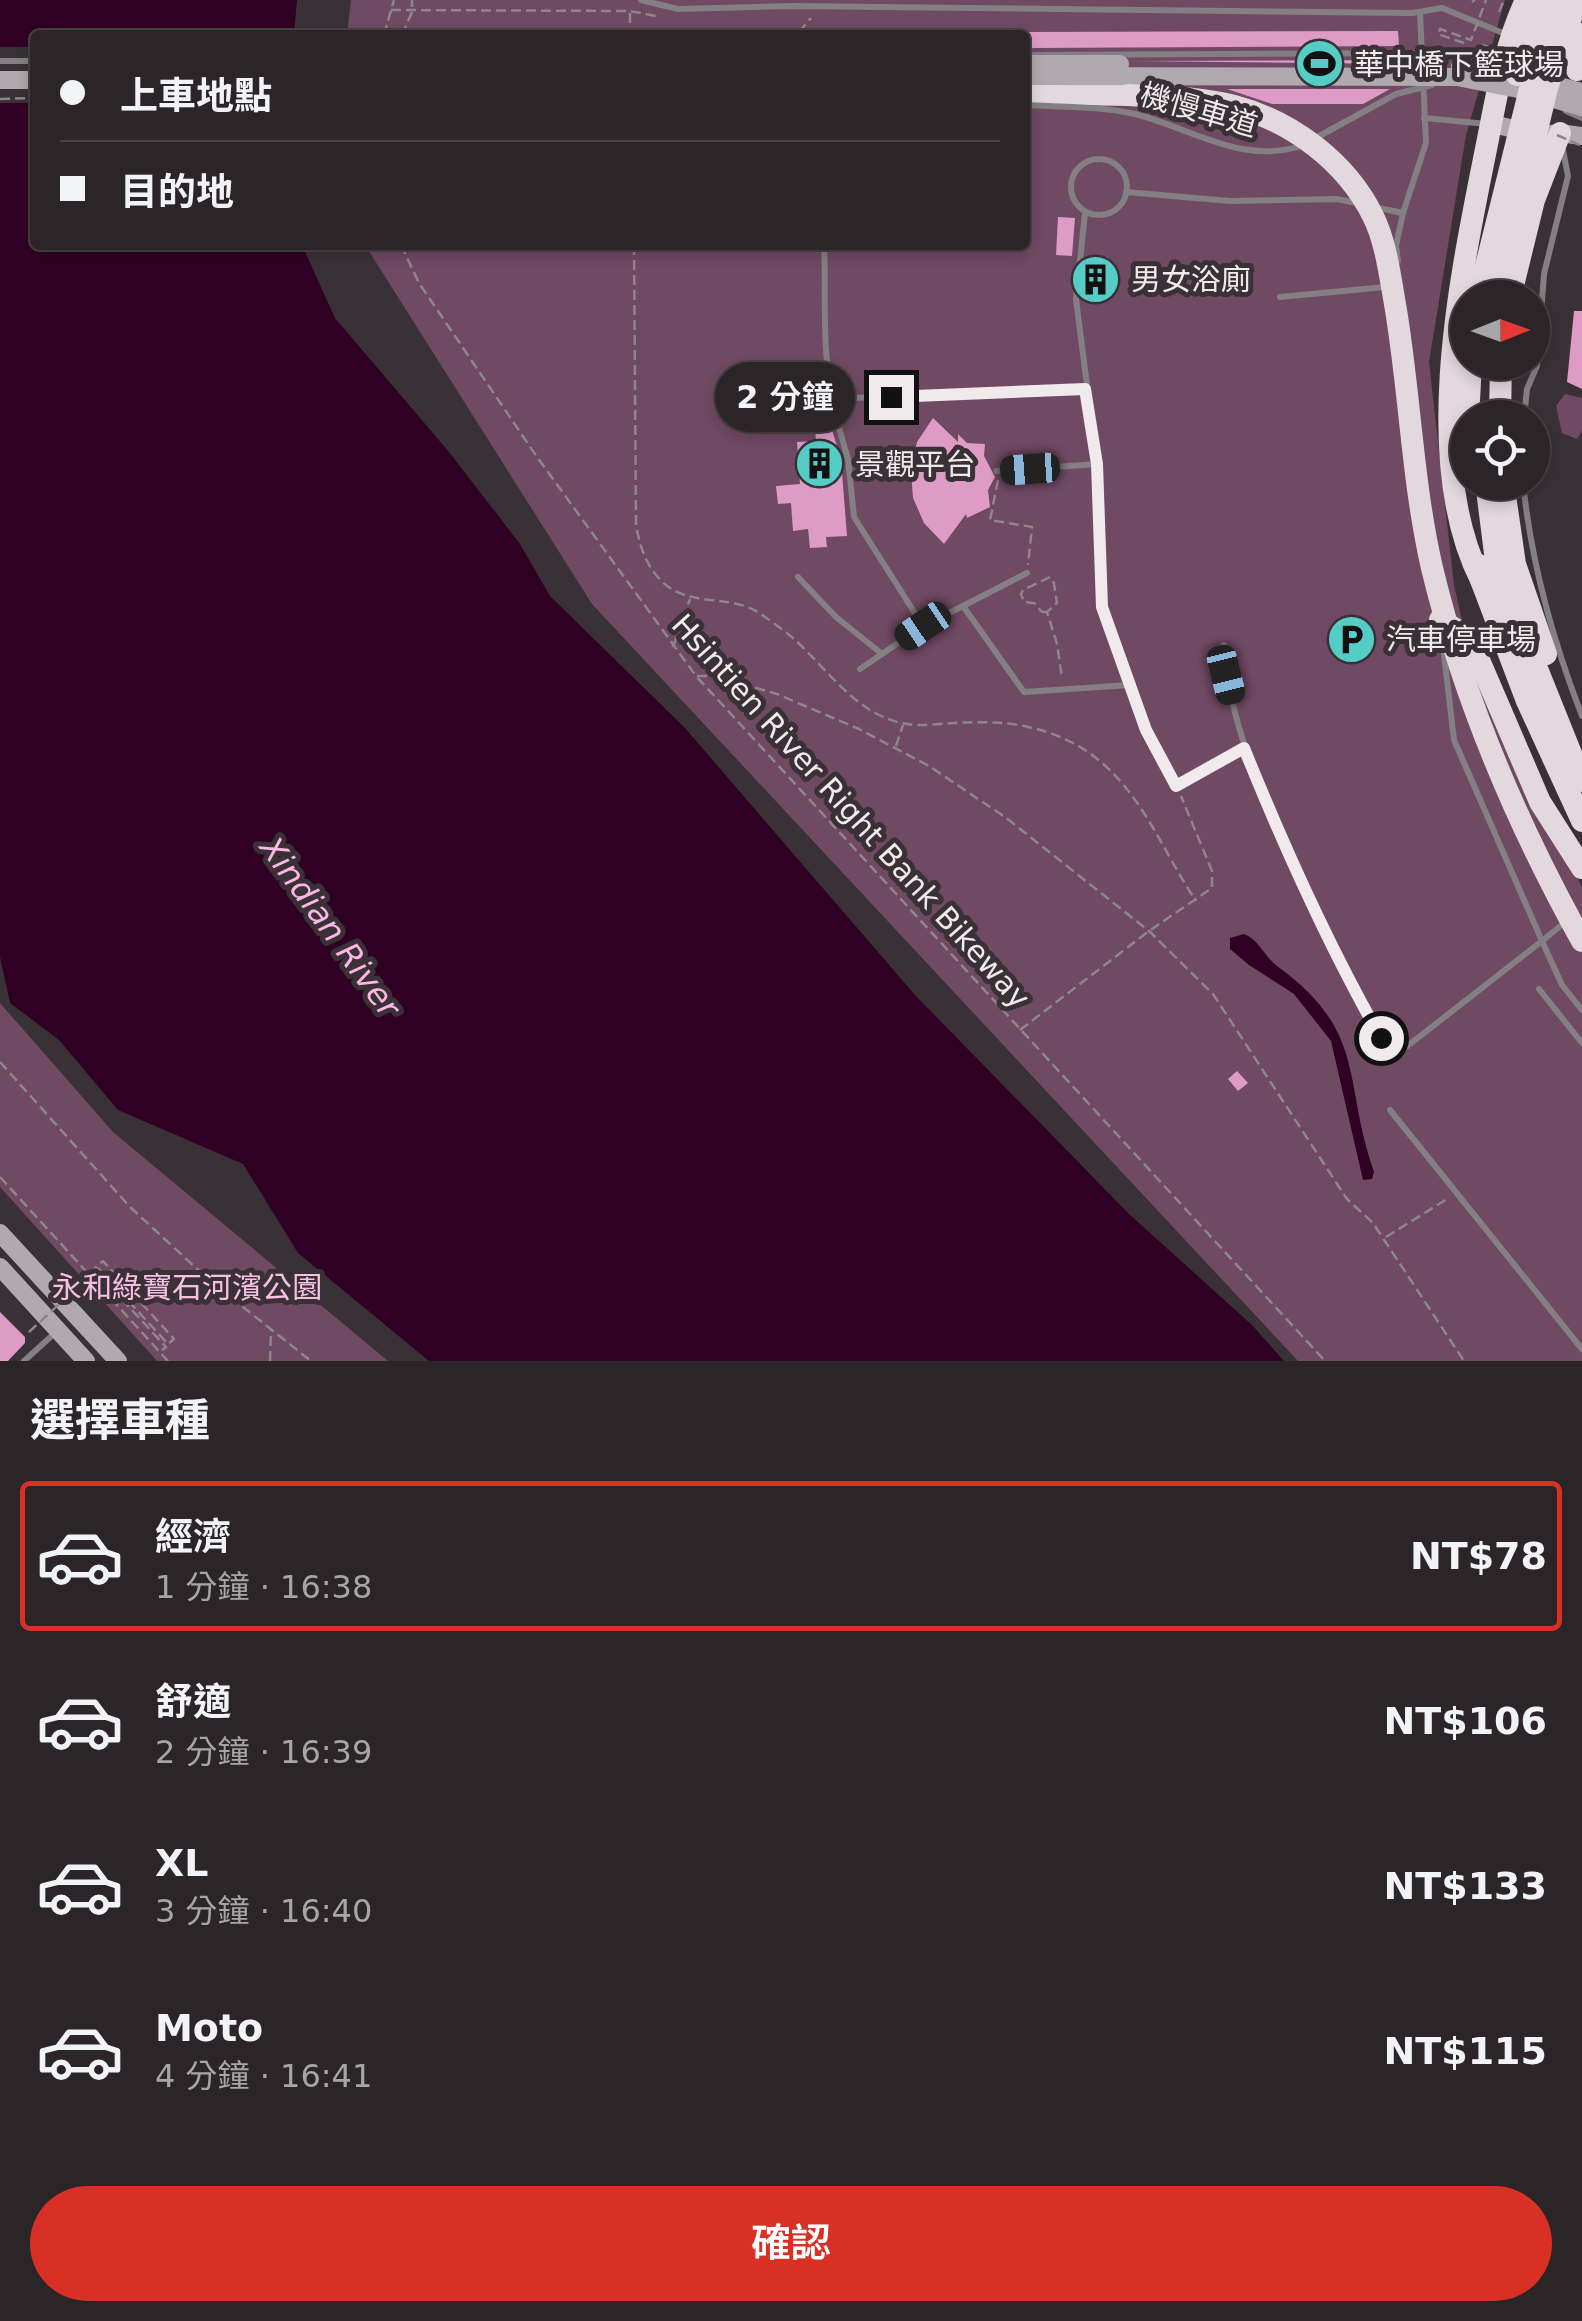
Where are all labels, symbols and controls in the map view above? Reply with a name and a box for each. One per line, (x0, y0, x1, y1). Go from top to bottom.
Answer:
sports icon: 華中橋下籃球場 (1293, 38, 1345, 90)
place label: 華中橋下籃球場 (1354, 47, 1564, 82)
text: 上車地點 (120, 74, 272, 118)
street label: 機慢車道 (1137, 77, 1261, 143)
text: 目的地 (120, 170, 234, 214)
building icon: 男女浴廁 (1070, 253, 1122, 305)
place label: 男女浴廁 (1131, 262, 1251, 297)
north arrow (1450, 280, 1550, 380)
map controls (1450, 280, 1550, 500)
callout: 2 分鐘 (716, 362, 856, 432)
route end (869, 375, 914, 420)
text: 2 分鐘 (736, 378, 834, 416)
button: locate (1450, 400, 1550, 500)
building icon: 景觀平台 (794, 438, 846, 490)
place label: 景觀平台 (855, 447, 975, 482)
car (999, 452, 1061, 486)
car (890, 597, 956, 655)
street label: Hsintien River Right Bank Bikeway (665, 607, 1037, 1015)
parking icon: 汽車停車場 (1325, 613, 1377, 665)
place label: 汽車停車場 (1386, 622, 1536, 657)
car (1204, 642, 1248, 708)
water label: Xindian River (251, 828, 409, 1026)
route start (1359, 1016, 1404, 1061)
park label: 永和綠寶石河濱公園 (52, 1270, 322, 1305)
text: 選擇車種 (30, 1394, 210, 1447)
icon: car (35, 1511, 125, 1601)
text: 經濟 (155, 1515, 231, 1559)
text: NT$78 (1410, 1534, 1547, 1578)
text: 1 分鐘 · 16:38 (155, 1568, 372, 1606)
icon: car (35, 1676, 125, 1766)
text: 舒適 (155, 1680, 231, 1724)
text: NT$106 (1384, 1699, 1547, 1743)
text: 2 分鐘 · 16:39 (155, 1733, 372, 1771)
icon: car (35, 1841, 125, 1931)
text: XL (155, 1841, 209, 1885)
text: NT$133 (1384, 1864, 1547, 1908)
text: 3 分鐘 · 16:40 (155, 1892, 372, 1930)
icon: car (35, 2006, 125, 2096)
text: Moto (155, 2006, 263, 2050)
text: NT$115 (1384, 2029, 1547, 2073)
text: 4 分鐘 · 16:41 (155, 2057, 372, 2095)
button: 確認 (30, 2186, 1552, 2301)

